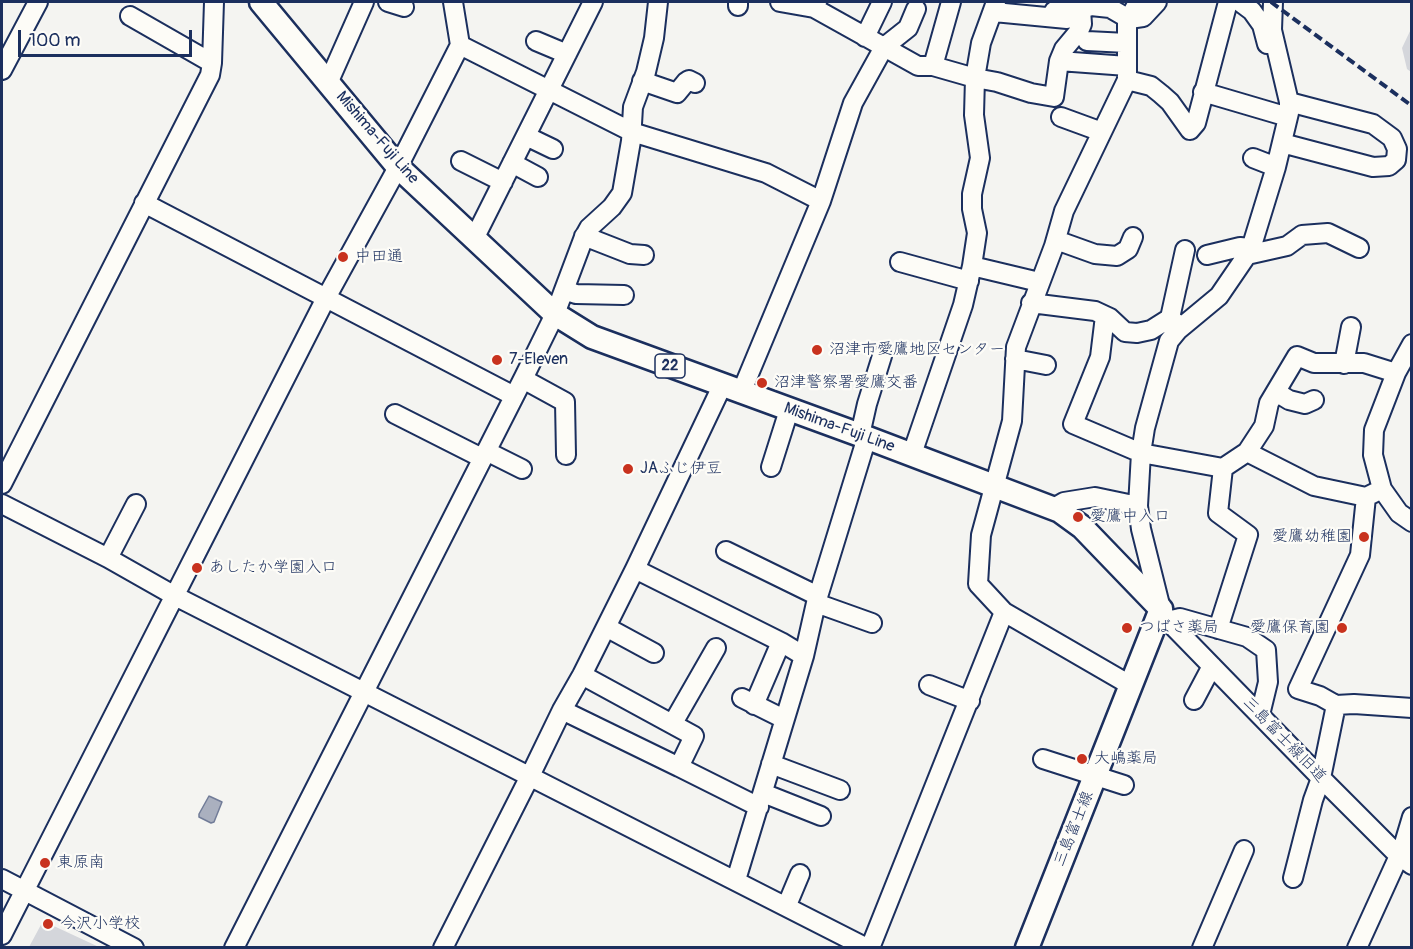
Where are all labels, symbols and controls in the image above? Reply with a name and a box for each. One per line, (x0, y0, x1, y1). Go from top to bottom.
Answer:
scale bar (21, 18, 195, 56)
text: 100 m (29, 29, 81, 52)
street label: Mishima-Fuji Line (332, 88, 422, 188)
place label: 中田通 (355, 247, 403, 267)
marker: 中田通 (336, 250, 350, 264)
place label: 沼津市愛鷹地区センター (829, 340, 1005, 360)
marker: 沼津市愛鷹地区センター (810, 343, 824, 357)
place label: 7-Eleven (509, 350, 568, 370)
marker: 7-Eleven (490, 353, 504, 367)
road number: 22 (655, 354, 685, 378)
place label: 沼津警察署愛鷹交番 (774, 373, 918, 393)
marker: 沼津警察署愛鷹交番 (755, 376, 769, 390)
street label: Mishima-Fuji Line (781, 399, 897, 457)
place label: JAふじ伊豆 (640, 459, 722, 479)
marker: JAふじ伊豆 (621, 462, 635, 476)
place label: 愛鷹中入口 (1090, 507, 1170, 527)
marker: 愛鷹中入口 (1071, 510, 1085, 524)
place label: 愛鷹幼稚園 (1272, 527, 1352, 547)
marker: 愛鷹幼稚園 (1357, 530, 1371, 544)
place label: あしたか学園入口 (209, 558, 337, 578)
marker: あしたか学園入口 (190, 561, 204, 575)
place label: つばさ薬局 (1139, 618, 1219, 638)
place label: 愛鷹保育園 (1250, 618, 1330, 638)
marker: つばさ薬局 (1120, 621, 1134, 635)
marker: 愛鷹保育園 (1335, 621, 1349, 635)
street label: 三島富士線旧道 (1238, 693, 1330, 787)
place label: 大嶋薬局 (1094, 749, 1158, 769)
marker: 大嶋薬局 (1075, 752, 1089, 766)
street label: 三島富士線 (1050, 788, 1098, 870)
place label: 東原南 (57, 853, 105, 873)
marker: 東原南 (38, 856, 52, 870)
place label: 今沢小学校 (60, 914, 140, 934)
marker: 今沢小学校 (41, 917, 55, 931)

